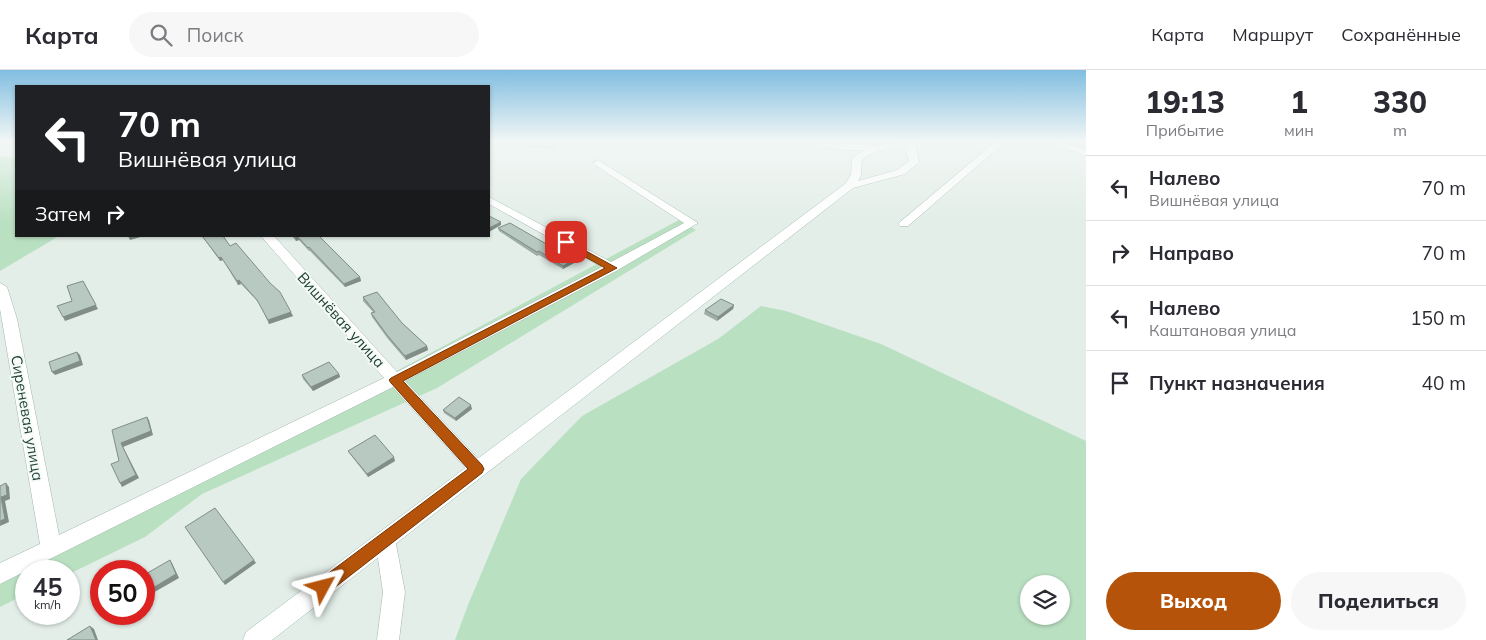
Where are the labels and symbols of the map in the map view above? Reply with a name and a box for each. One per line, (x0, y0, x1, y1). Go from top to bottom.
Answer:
pin (545, 221, 587, 263)
street label: Вишнёвая улица (293, 268, 389, 371)
street label: Сиреневая улица (7, 354, 48, 482)
speed limit sign: 50 (90, 560, 155, 625)
position arrow (296, 560, 348, 612)

